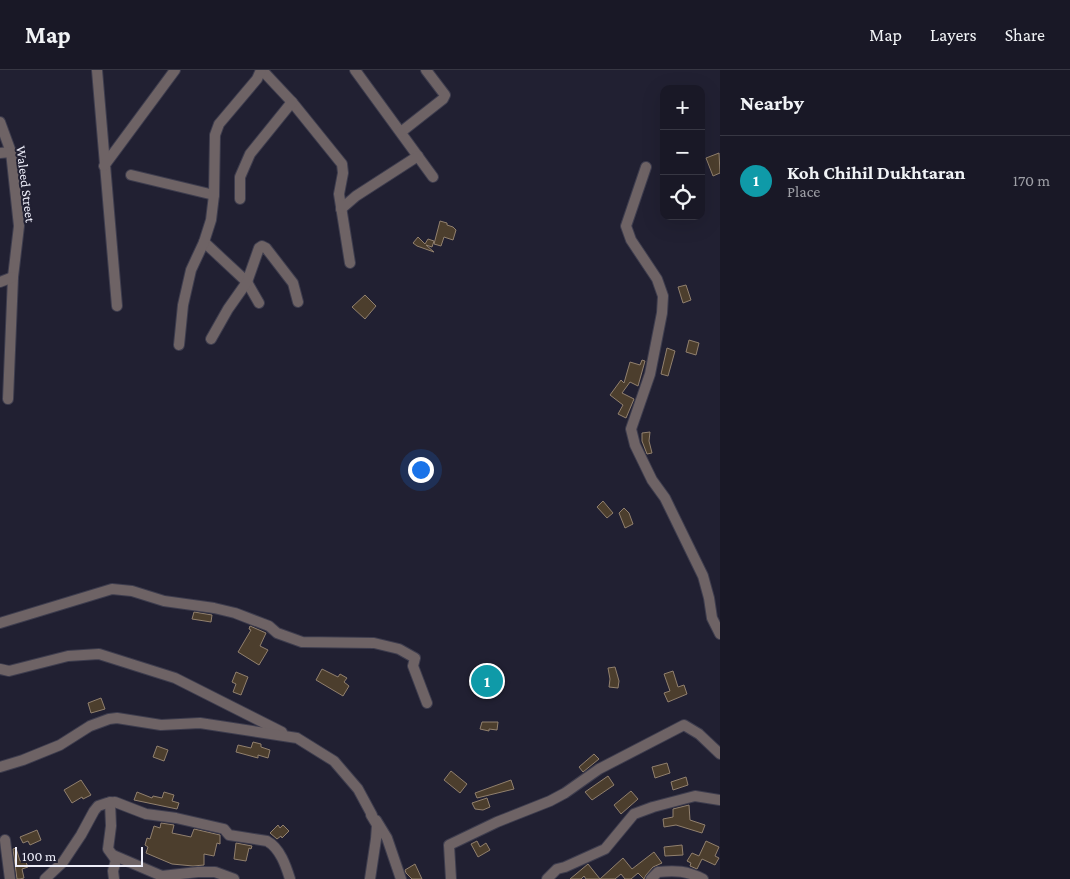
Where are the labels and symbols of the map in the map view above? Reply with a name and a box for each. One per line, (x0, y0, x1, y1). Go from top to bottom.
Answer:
street label: Waleed Street (13, 145, 39, 224)
your location (408, 457, 434, 483)
pin: 1 (471, 662, 503, 700)
scale bar (15, 844, 142, 867)

